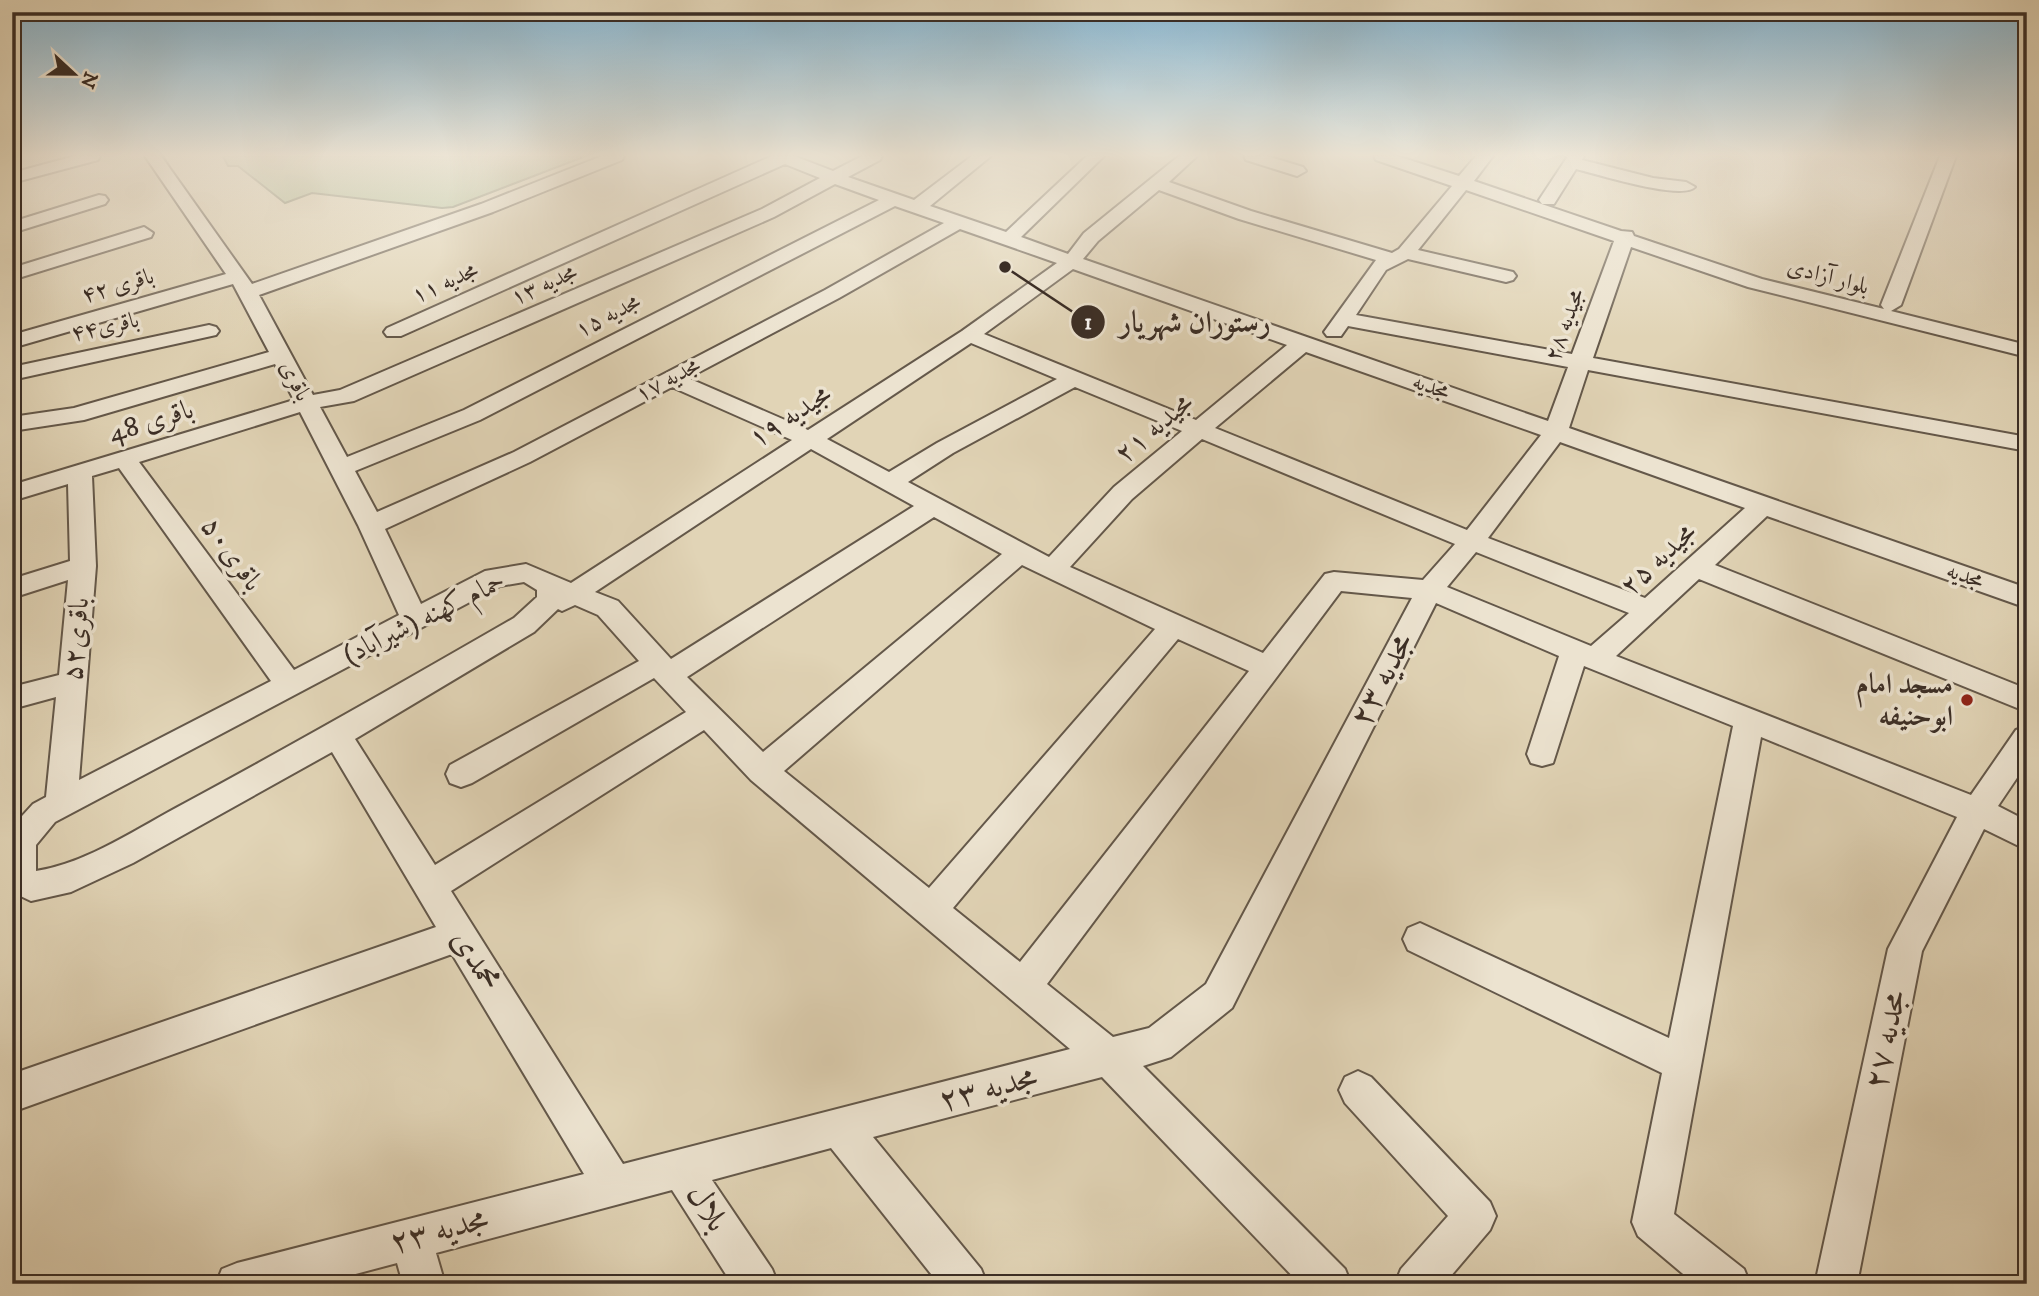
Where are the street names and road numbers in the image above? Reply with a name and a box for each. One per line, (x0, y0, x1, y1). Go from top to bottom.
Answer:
street label: بلوار آزادی (1784, 252, 1872, 302)
street label: مجدیه ۱۱ (407, 256, 483, 310)
street label: مجدیه ۱۳ (506, 258, 582, 312)
street label: باقری ۴۲ (79, 262, 157, 310)
street label: مجیدیه ۲۸ (1538, 285, 1592, 365)
street label: مجدیه ۱۵ (570, 287, 646, 345)
street label: باقری۴۴ (68, 306, 142, 348)
street label: مجدیه ۱۷ (630, 351, 706, 409)
street label: باقری (273, 356, 317, 406)
street label: مجدیه (1408, 367, 1454, 407)
street label: مجیدیه ۱۹ (742, 376, 838, 456)
street label: مجیدیه ۲۱ (1108, 385, 1200, 471)
street label: باقری 48 (104, 392, 198, 450)
street label: باقری۵۰ (193, 510, 271, 598)
street label: مجیدیه ۲۵ (1613, 515, 1703, 603)
street label: مجدیه (1942, 556, 1988, 596)
street label: حمام کهنه (شیرآباد) (337, 564, 514, 678)
street label: باقری۵۲ (55, 596, 97, 682)
street label: مجدیه ۲۳ (1341, 626, 1423, 734)
street label: محمدی (441, 922, 511, 998)
street label: مجدیه ۲۷ (1856, 987, 1916, 1093)
street label: مجدیه ۲۳ (934, 1056, 1042, 1122)
street label: بلال (676, 1176, 738, 1240)
street label: مجدیه ۲۳ (385, 1198, 493, 1264)

